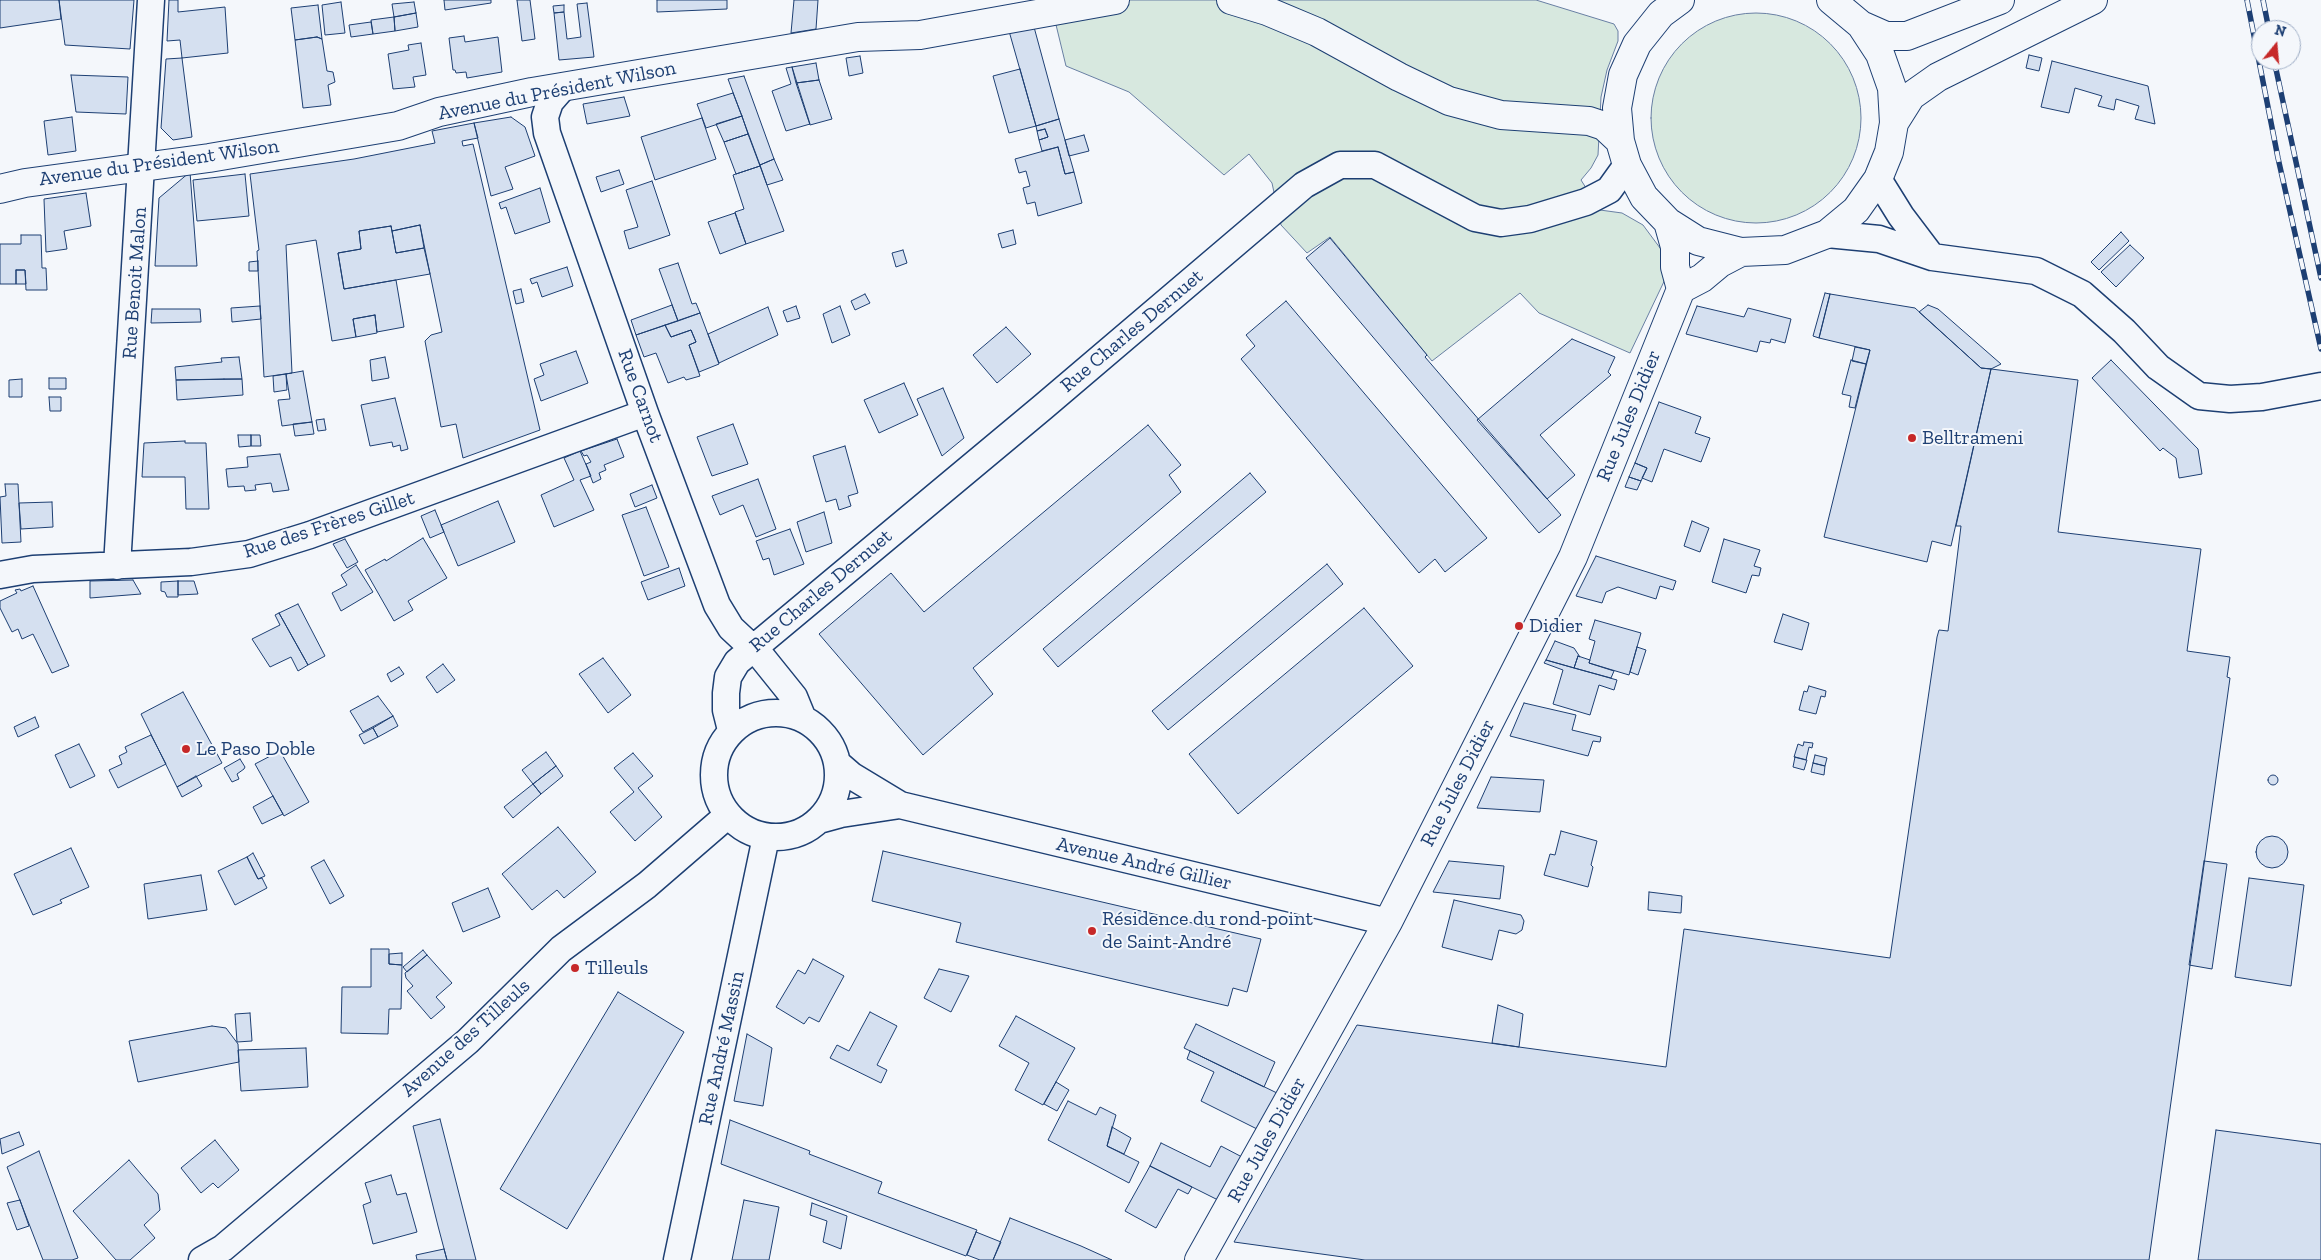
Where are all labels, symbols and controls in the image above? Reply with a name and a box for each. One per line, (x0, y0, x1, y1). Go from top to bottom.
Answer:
north arrow (2251, 20, 2301, 70)
text: N (2273, 21, 2288, 41)
street label: Avenue du Président Wilson (436, 56, 678, 126)
street label: Avenue du Président Wilson (38, 134, 280, 192)
street label: Rue Benoit Malon (118, 206, 152, 360)
street label: Rue Charles Dernuet (1056, 264, 1208, 398)
street label: Rue Carnot (612, 346, 668, 446)
street label: Rue Jules Didier (1592, 347, 1666, 485)
place label: Belltrameni (1922, 426, 2023, 450)
marker: Belltrameni (1906, 432, 1918, 444)
street label: Rue des Frères Gillet (241, 486, 417, 564)
street label: Rue Charles Dernuet (745, 524, 897, 658)
place label: Didier (1529, 614, 1583, 638)
marker: Didier (1513, 620, 1525, 632)
street label: Rue Jules Didier (1416, 715, 1500, 851)
place label: Le Paso Doble (196, 737, 315, 761)
marker: Le Paso Doble (180, 743, 192, 755)
street label: Avenue André Gillier (1054, 832, 1234, 896)
place label: Résidence du rond-point de Saint-André (1102, 907, 1313, 954)
marker: Résidence du rond-point de Saint-André (1086, 925, 1098, 937)
place label: Tilleuls (585, 956, 648, 980)
marker: Tilleuls (569, 962, 581, 974)
street label: Rue André Massin (694, 969, 750, 1127)
street label: Avenue des Tilleuls (397, 974, 535, 1102)
street label: Rue Jules Didier (1223, 1073, 1311, 1207)

